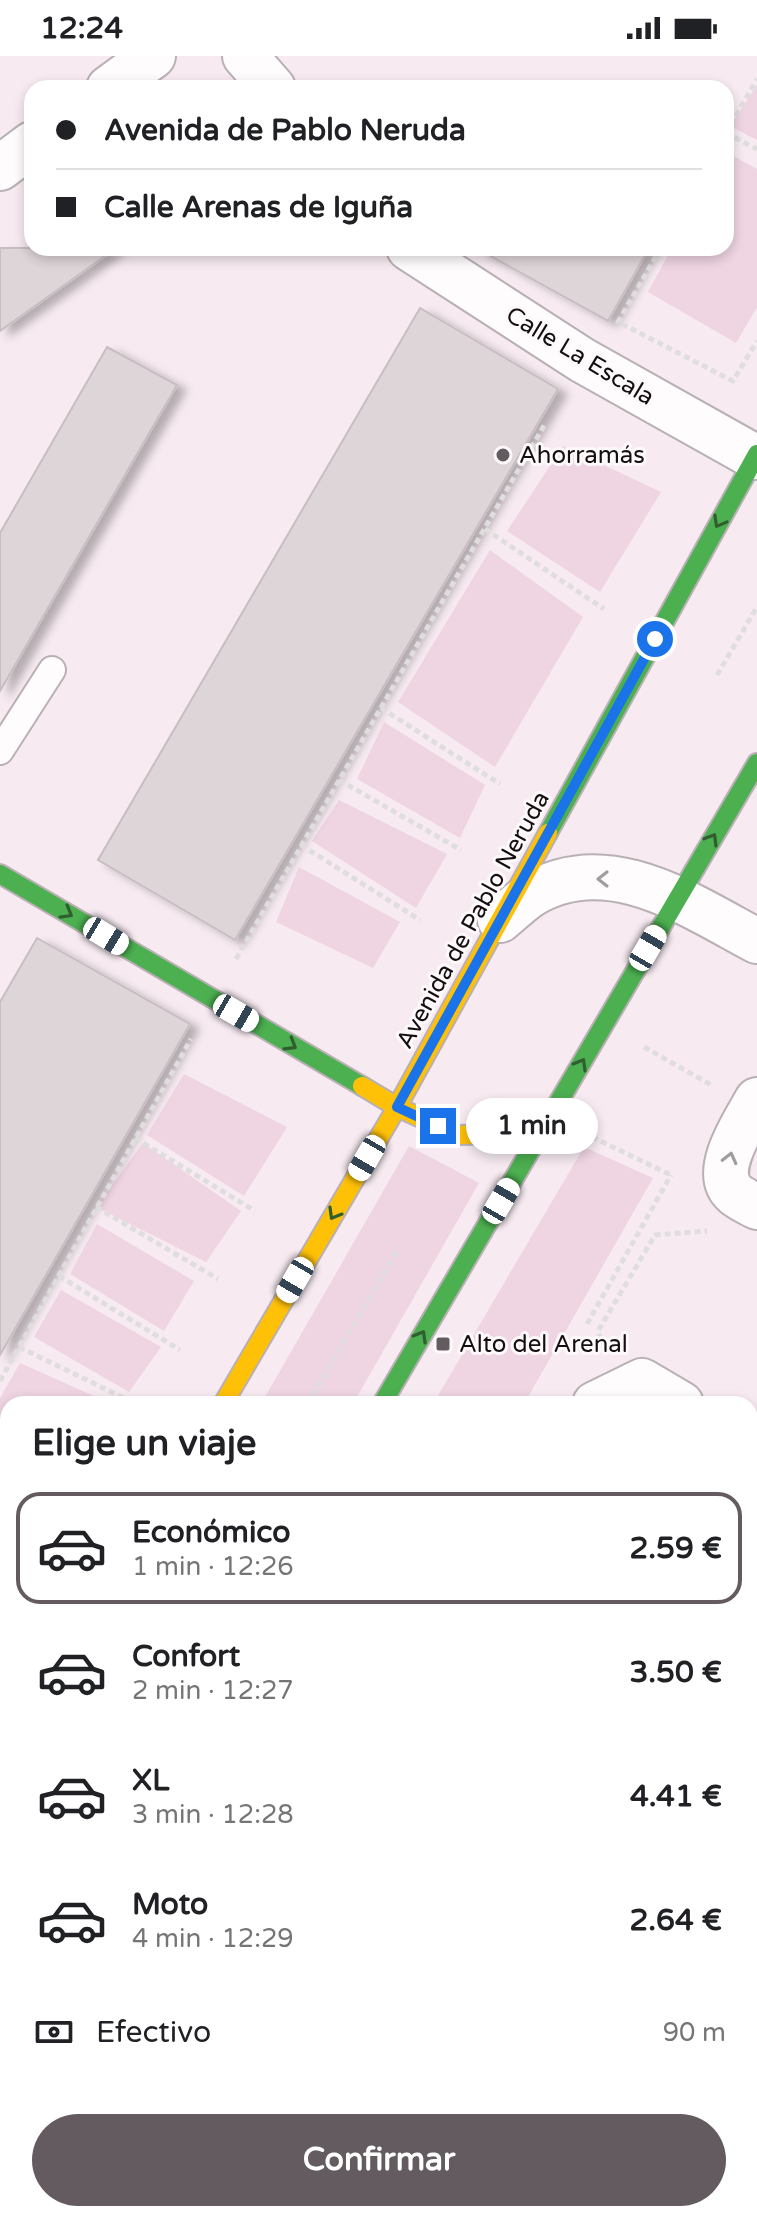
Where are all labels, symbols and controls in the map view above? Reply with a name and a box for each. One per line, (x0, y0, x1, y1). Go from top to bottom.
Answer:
text: 12:24 (40, 10, 123, 47)
text: Avenida de Pablo Neruda (104, 112, 466, 149)
text: Calle Arenas de Iguña (104, 189, 413, 226)
street label: Calle La Escala (501, 300, 659, 412)
place label: Ahorramás (519, 441, 645, 470)
marker: Ahorramás (494, 446, 512, 464)
one-way arrow (714, 514, 729, 528)
route start (637, 621, 673, 657)
street label: Avenida de Pablo Neruda (390, 786, 556, 1054)
one-way arrow (702, 833, 718, 848)
one-way arrow (596, 870, 609, 888)
one-way arrow (58, 903, 73, 919)
car (79, 913, 133, 959)
car (626, 921, 670, 975)
car (209, 991, 263, 1035)
one-way arrow (282, 1035, 297, 1051)
one-way arrow (571, 1058, 587, 1073)
callout: 1 min (466, 1098, 598, 1154)
route end (420, 1108, 456, 1144)
text: 1 min (497, 1110, 567, 1141)
car (345, 1131, 389, 1185)
one-way arrow (720, 1152, 737, 1165)
car (479, 1174, 523, 1228)
one-way arrow (328, 1205, 344, 1220)
car (273, 1253, 317, 1307)
one-way arrow (411, 1330, 427, 1345)
place label: Alto del Arenal (459, 1330, 628, 1359)
marker: Alto del Arenal (434, 1335, 452, 1353)
text: Elige un viaje (32, 1422, 256, 1465)
icon: car (36, 1512, 108, 1584)
text: Económico (132, 1514, 290, 1551)
text: 2.59 € (629, 1530, 722, 1567)
text: 1 min · 12:26 (132, 1551, 294, 1582)
icon: car (36, 1636, 108, 1708)
text: Confort (132, 1638, 240, 1675)
text: 3.50 € (629, 1654, 722, 1691)
text: 2 min · 12:27 (132, 1675, 294, 1706)
icon: car (36, 1760, 108, 1832)
text: XL (132, 1762, 169, 1799)
text: 4.41 € (630, 1778, 722, 1815)
text: 3 min · 12:28 (132, 1799, 294, 1830)
icon: car (36, 1884, 108, 1956)
text: Moto (132, 1886, 208, 1923)
text: 2.64 € (629, 1902, 722, 1939)
text: 4 min · 12:29 (132, 1923, 294, 1954)
icon: cash (32, 2010, 76, 2054)
text: Efectivo (96, 2014, 211, 2051)
text: 90 m (663, 2017, 726, 2048)
button: Confirmar (32, 2114, 726, 2206)

